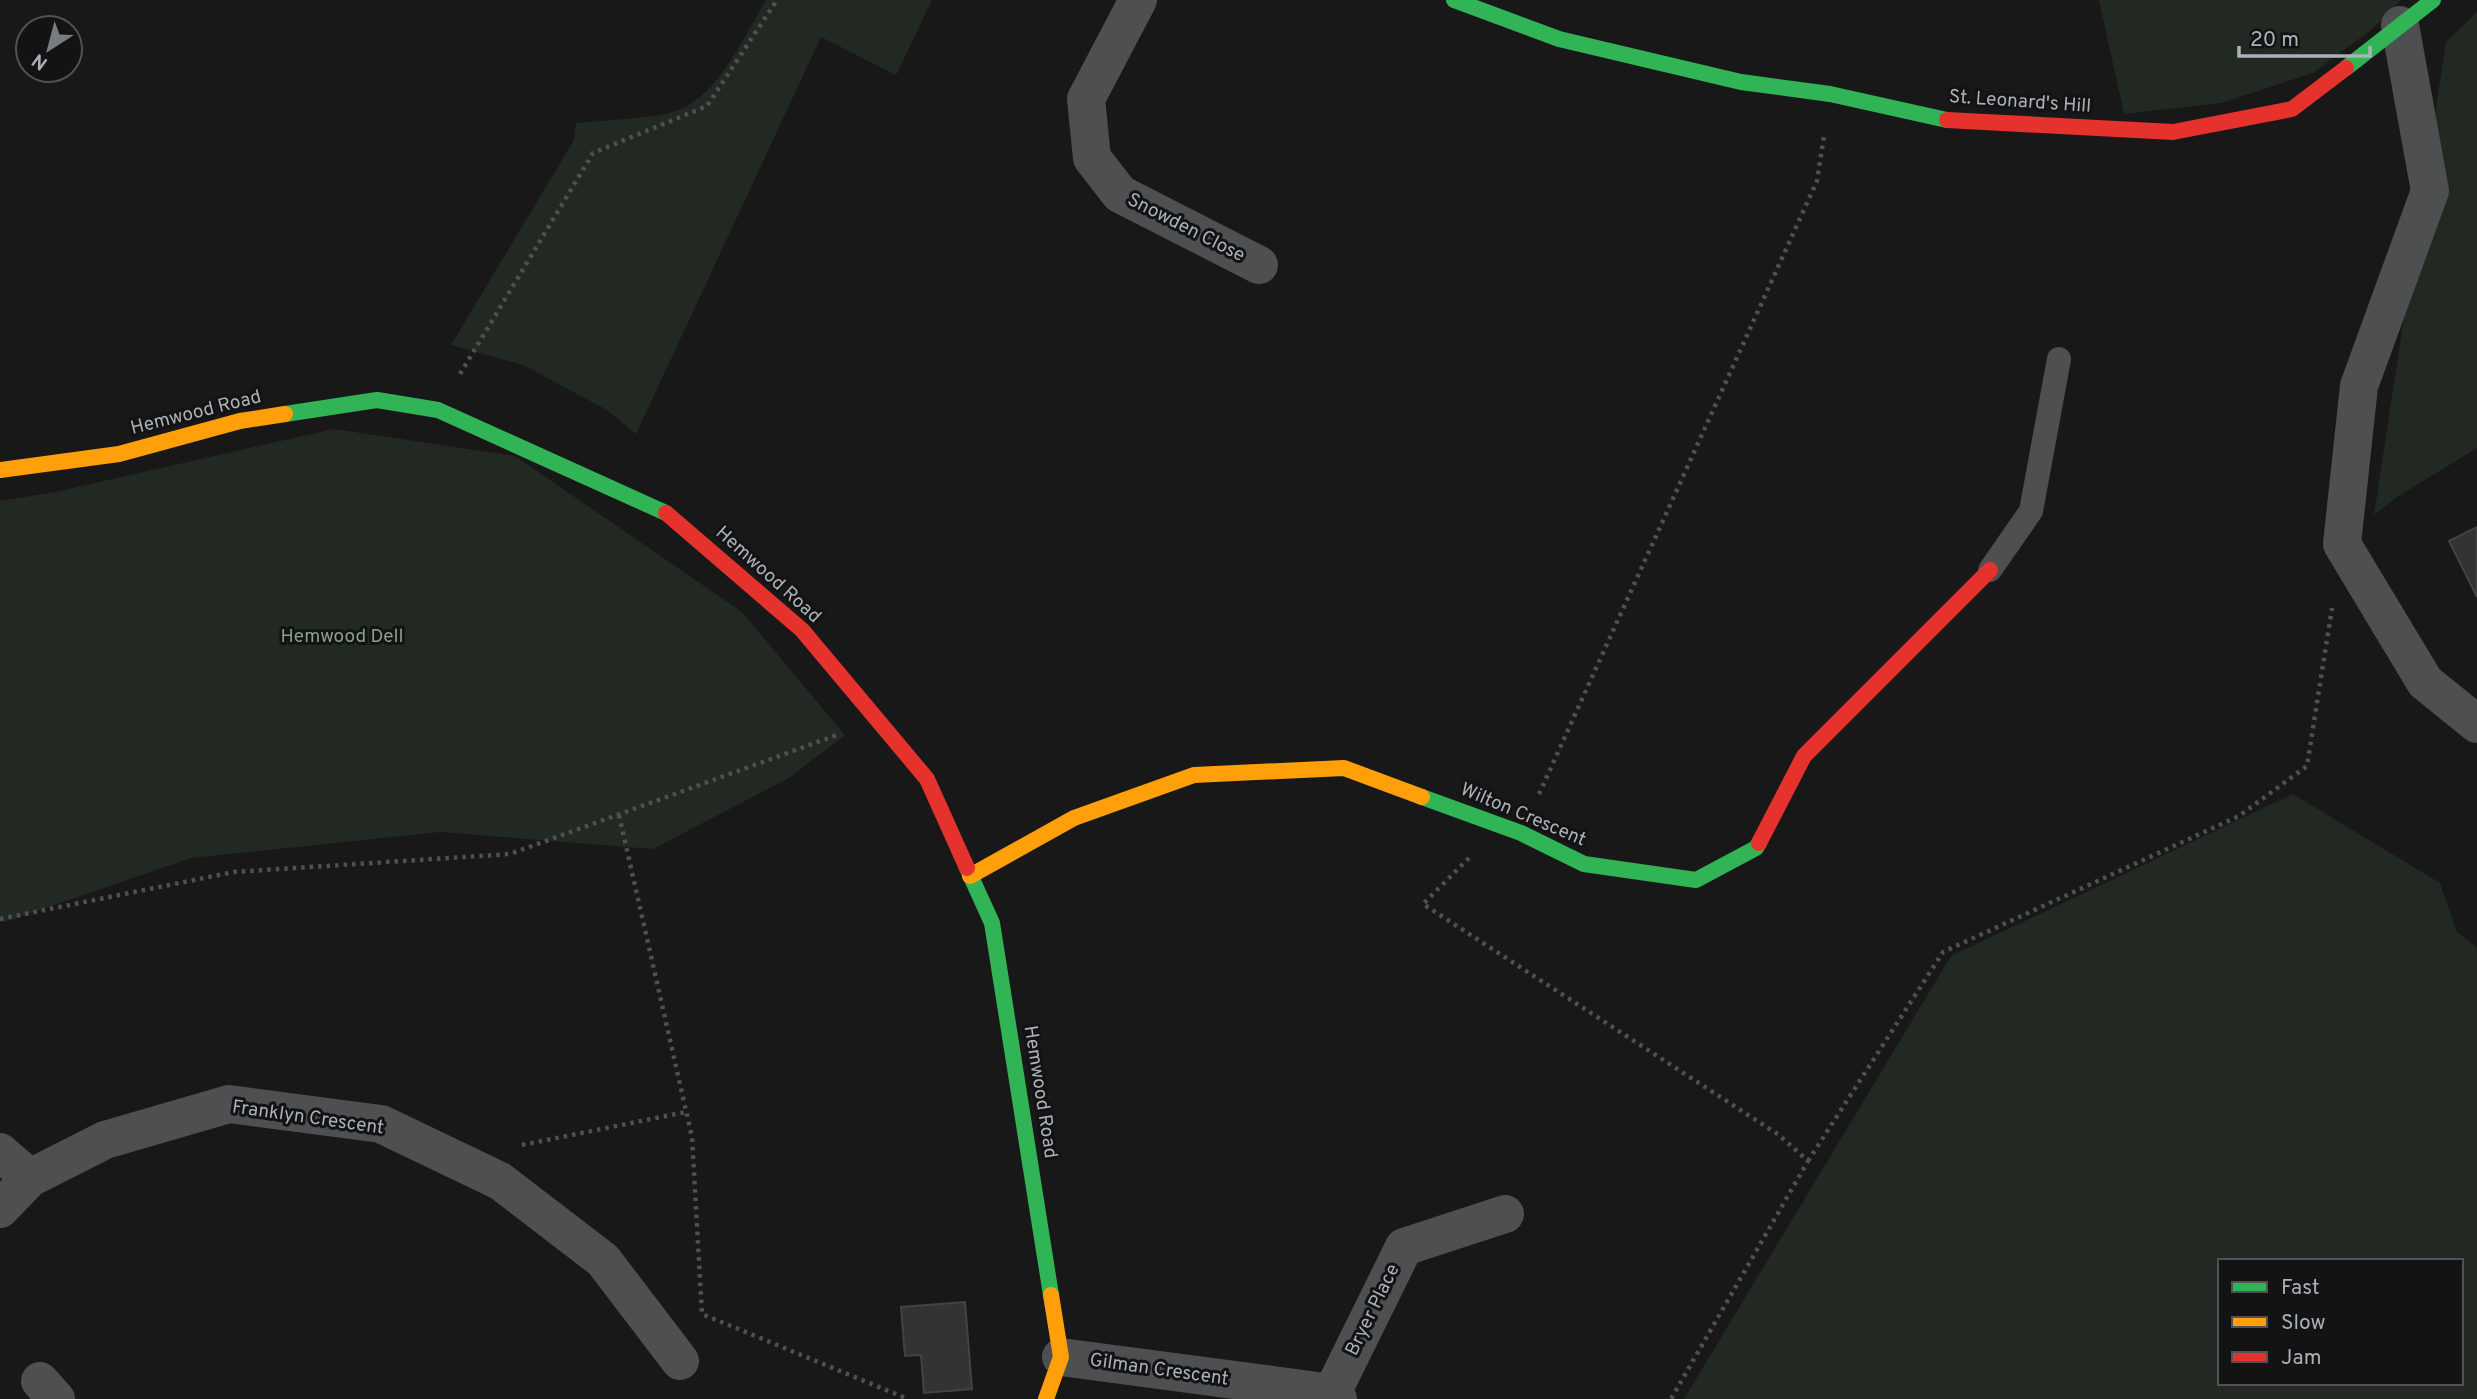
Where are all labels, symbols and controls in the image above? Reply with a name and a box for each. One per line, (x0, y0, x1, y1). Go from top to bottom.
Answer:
north arrow (14, 14, 84, 84)
scale bar (2239, 14, 2370, 58)
text: 20 m (2250, 27, 2299, 54)
text: N (28, 47, 53, 75)
street label: St. Leonard's Hill (1948, 85, 2092, 119)
street label: Snowden Close (1123, 188, 1249, 268)
street label: Hemwood Road (128, 385, 264, 441)
street label: Hemwood Road (710, 521, 826, 629)
park label: Hemwood Dell (281, 625, 403, 649)
street label: Wilton Crescent (1457, 778, 1589, 852)
street label: Hemwood Road (1018, 1024, 1062, 1160)
street label: Franklyn Crescent (230, 1095, 386, 1141)
legend (2218, 1259, 2463, 1385)
street label: Bryer Place (1340, 1260, 1406, 1360)
text: Fast (2281, 1275, 2320, 1302)
text: Slow (2281, 1310, 2326, 1337)
text: Jam (2281, 1345, 2322, 1372)
street label: Gilman Crescent (1088, 1348, 1230, 1392)

